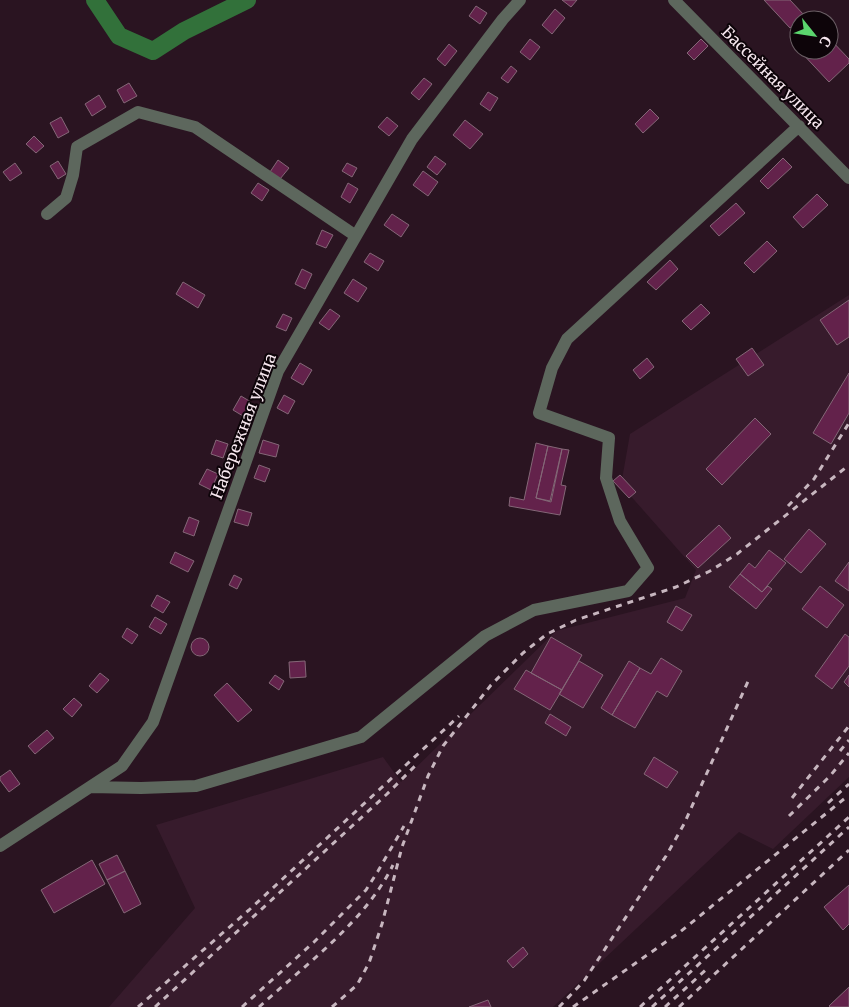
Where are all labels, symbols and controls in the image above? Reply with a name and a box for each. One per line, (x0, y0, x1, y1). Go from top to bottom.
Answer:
north arrow (789, 10, 839, 60)
street label: Бассейная улица (717, 21, 829, 133)
text: С (815, 33, 835, 50)
street label: Набережная улица (206, 350, 280, 502)

